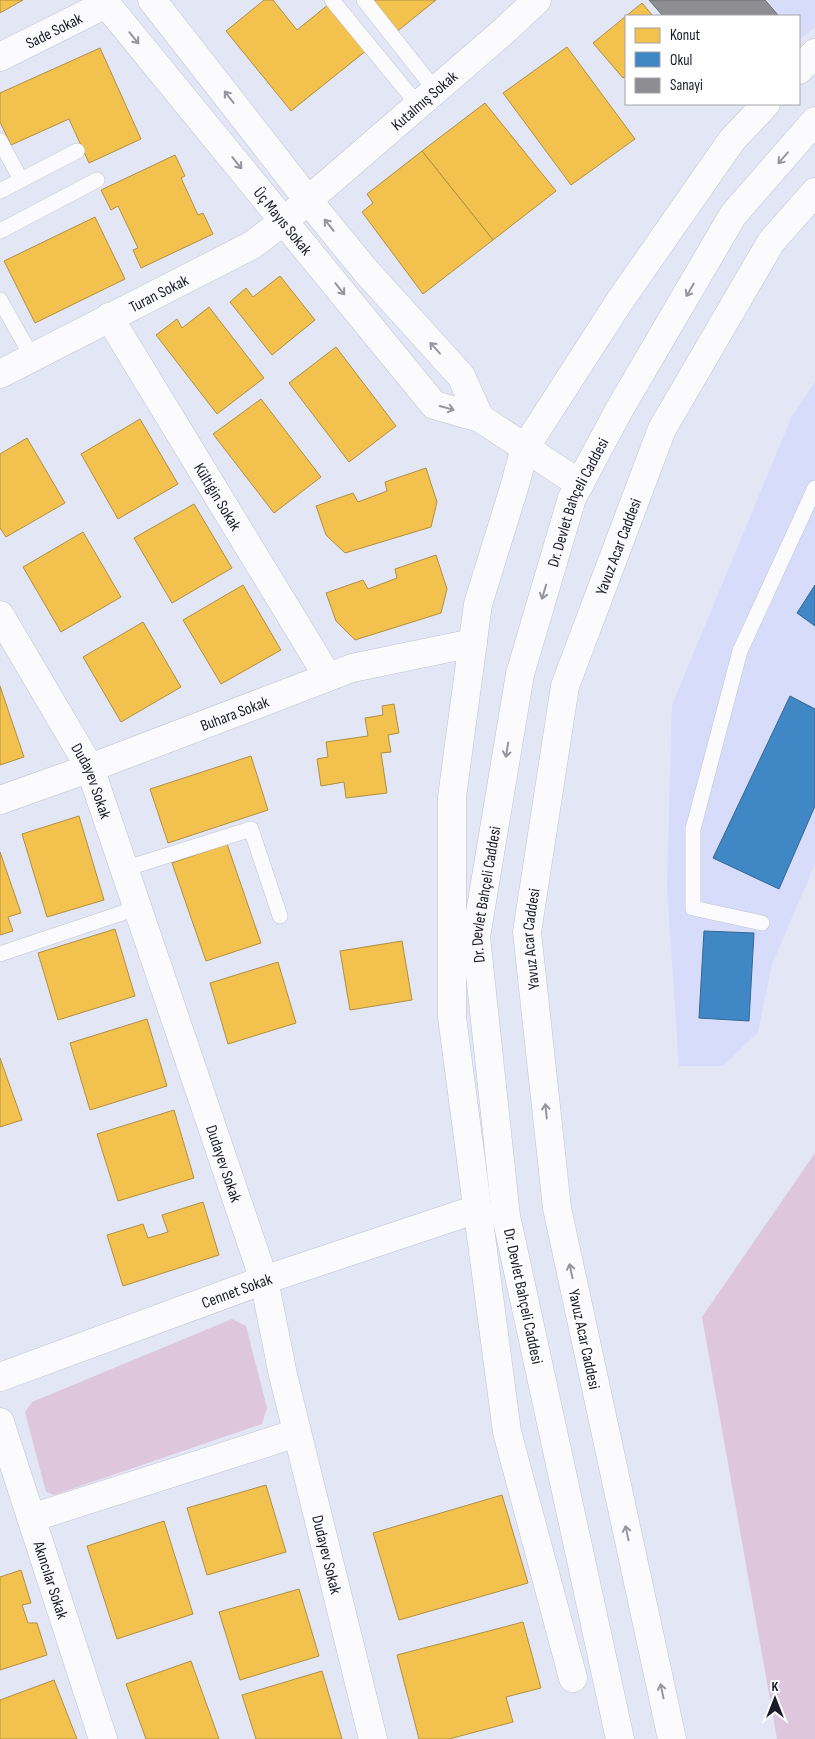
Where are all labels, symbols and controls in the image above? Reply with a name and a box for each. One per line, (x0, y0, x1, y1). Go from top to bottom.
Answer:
street label: Sade Sokak (23, 9, 86, 54)
legend (625, 15, 800, 105)
text: Konut (670, 26, 700, 45)
one-way arrow (129, 31, 140, 44)
text: Okul (670, 51, 692, 70)
street label: Kutalmış Sokak (388, 67, 462, 135)
text: Sanayi (670, 76, 703, 95)
one-way arrow (223, 91, 234, 104)
one-way arrow (777, 151, 789, 164)
one-way arrow (231, 157, 243, 170)
street label: Üç Mayıs Sokak (249, 184, 315, 259)
one-way arrow (323, 219, 334, 232)
street label: Turan Sokak (126, 271, 192, 317)
one-way arrow (334, 282, 345, 295)
one-way arrow (684, 282, 694, 296)
one-way arrow (429, 341, 441, 354)
one-way arrow (438, 404, 454, 414)
street label: Dr. Devlet Bahçeli Caddesi (544, 435, 613, 569)
street label: Kültigin Sokak (189, 460, 245, 534)
street label: Yavuz Acar Caddesi (592, 496, 646, 598)
one-way arrow (539, 584, 549, 600)
street label: Buhara Sokak (198, 693, 272, 736)
street label: Dudayev Sokak (66, 740, 115, 821)
one-way arrow (502, 742, 512, 758)
street label: Dr. Devlet Bahçeli Caddesi (468, 825, 505, 964)
street label: Yavuz Acar Caddesi (519, 887, 545, 990)
one-way arrow (541, 1103, 551, 1119)
street label: Dudayev Sokak (201, 1123, 245, 1205)
street label: Dr. Devlet Bahçeli Caddesi (499, 1227, 546, 1366)
one-way arrow (565, 1264, 575, 1280)
street label: Cennet Sokak (199, 1270, 275, 1313)
street label: Yavuz Acar Caddesi (564, 1287, 603, 1391)
street label: Dudayev Sokak (307, 1514, 345, 1596)
one-way arrow (622, 1525, 632, 1541)
street label: Akıncılar Sokak (28, 1538, 71, 1622)
north arrow (750, 1674, 800, 1724)
text: K (772, 1678, 779, 1695)
one-way arrow (657, 1684, 666, 1700)

